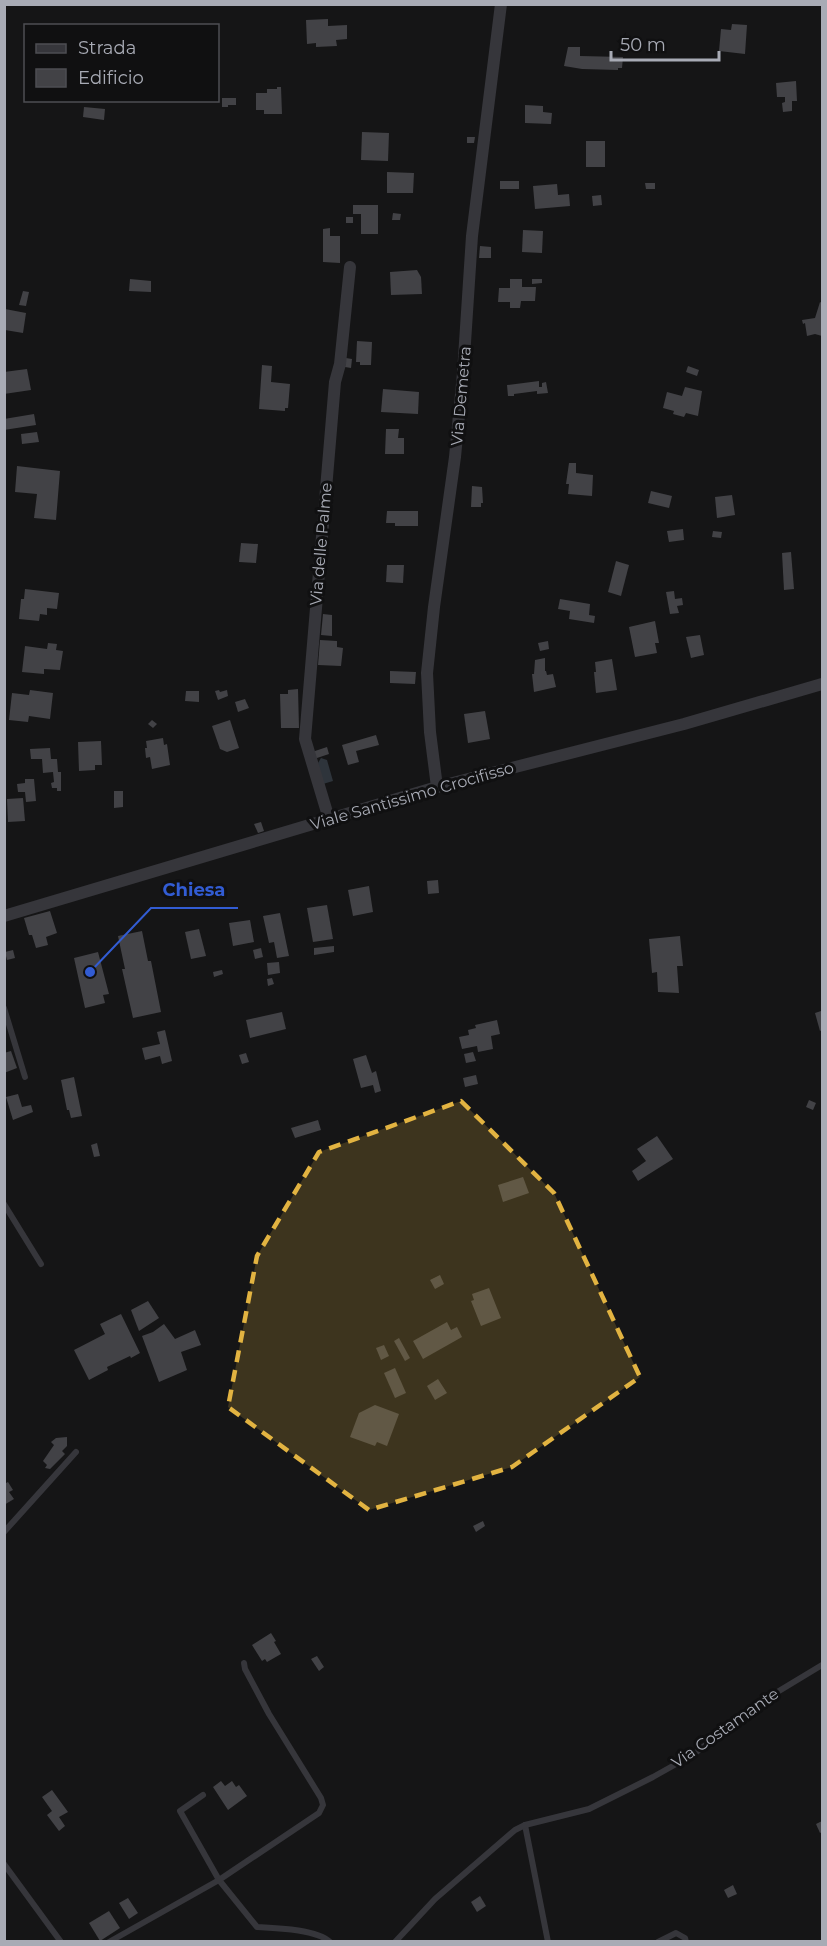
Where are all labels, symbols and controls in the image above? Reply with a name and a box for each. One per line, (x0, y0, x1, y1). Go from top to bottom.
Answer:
legend (24, 24, 219, 102)
scale bar (611, 24, 719, 62)
text: 50 m (620, 34, 666, 56)
text: Strada (78, 37, 136, 59)
text: Edificio (78, 67, 144, 89)
street label: Via Demetra (447, 345, 475, 447)
street label: Via delle Palme (306, 482, 336, 606)
street label: Viale Santissimo Crocifisso (308, 758, 516, 834)
callout: Chiesa (151, 872, 238, 908)
text: Chiesa (163, 879, 225, 901)
street label: Via Costamante (668, 1684, 782, 1772)

